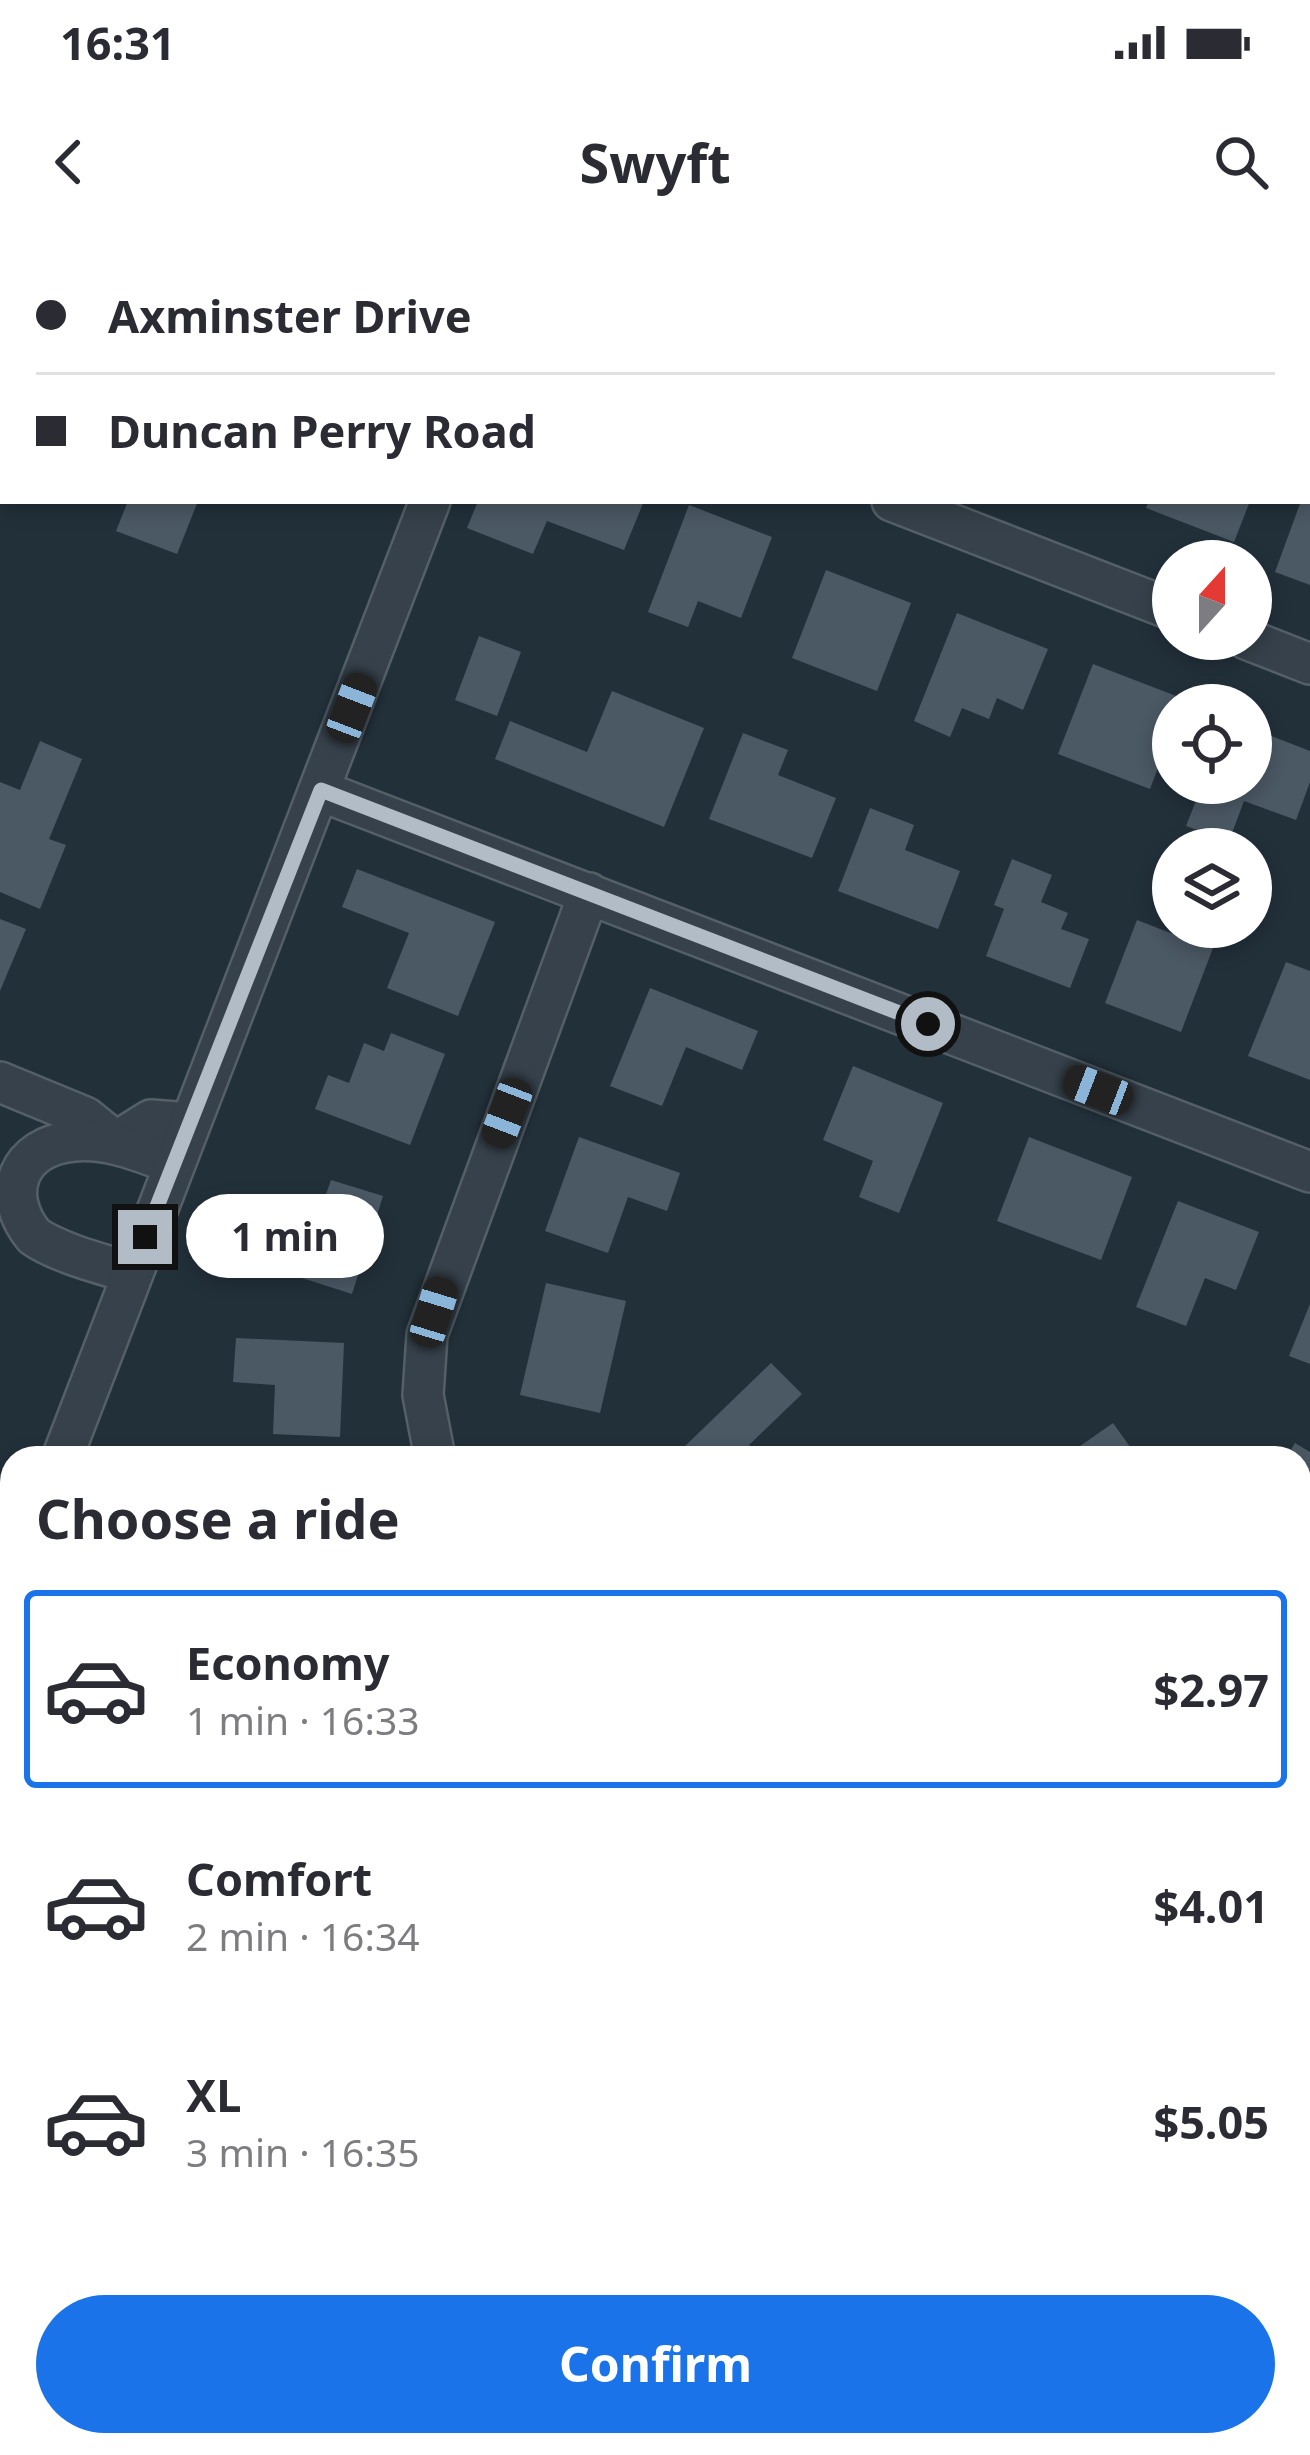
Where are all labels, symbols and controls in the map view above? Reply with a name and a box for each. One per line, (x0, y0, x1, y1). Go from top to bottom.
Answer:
text: 16:31 (60, 12, 176, 73)
text: Swyft (579, 125, 731, 199)
icon: back (36, 129, 102, 195)
icon: search (1208, 129, 1274, 195)
text: Axminster Drive (108, 285, 472, 346)
text: Duncan Perry Road (108, 400, 536, 461)
north arrow (1152, 540, 1272, 660)
map controls (1152, 540, 1272, 948)
car (322, 668, 382, 748)
button: locate (1152, 684, 1272, 804)
button: layers (1152, 828, 1272, 948)
route start (901, 997, 955, 1051)
car (1058, 1060, 1138, 1120)
car (477, 1073, 537, 1153)
callout: 1 min (187, 1195, 385, 1279)
text: 1 min (231, 1209, 339, 1262)
route end (118, 1210, 172, 1264)
car (406, 1272, 462, 1352)
text: Choose a ride (36, 1481, 400, 1555)
text: Economy (186, 1632, 390, 1693)
icon: car (42, 1635, 150, 1743)
text: $2.97 (1153, 1659, 1269, 1720)
text: 1 min · 16:33 (186, 1693, 420, 1746)
text: Comfort (186, 1848, 372, 1909)
icon: car (42, 1851, 150, 1959)
text: $4.01 (1153, 1875, 1269, 1936)
text: 2 min · 16:34 (186, 1909, 420, 1962)
text: XL (186, 2064, 241, 2125)
icon: car (42, 2067, 150, 2175)
text: $5.05 (1153, 2091, 1269, 2152)
text: 3 min · 16:35 (186, 2125, 420, 2178)
button: Confirm (36, 2295, 1275, 2433)

